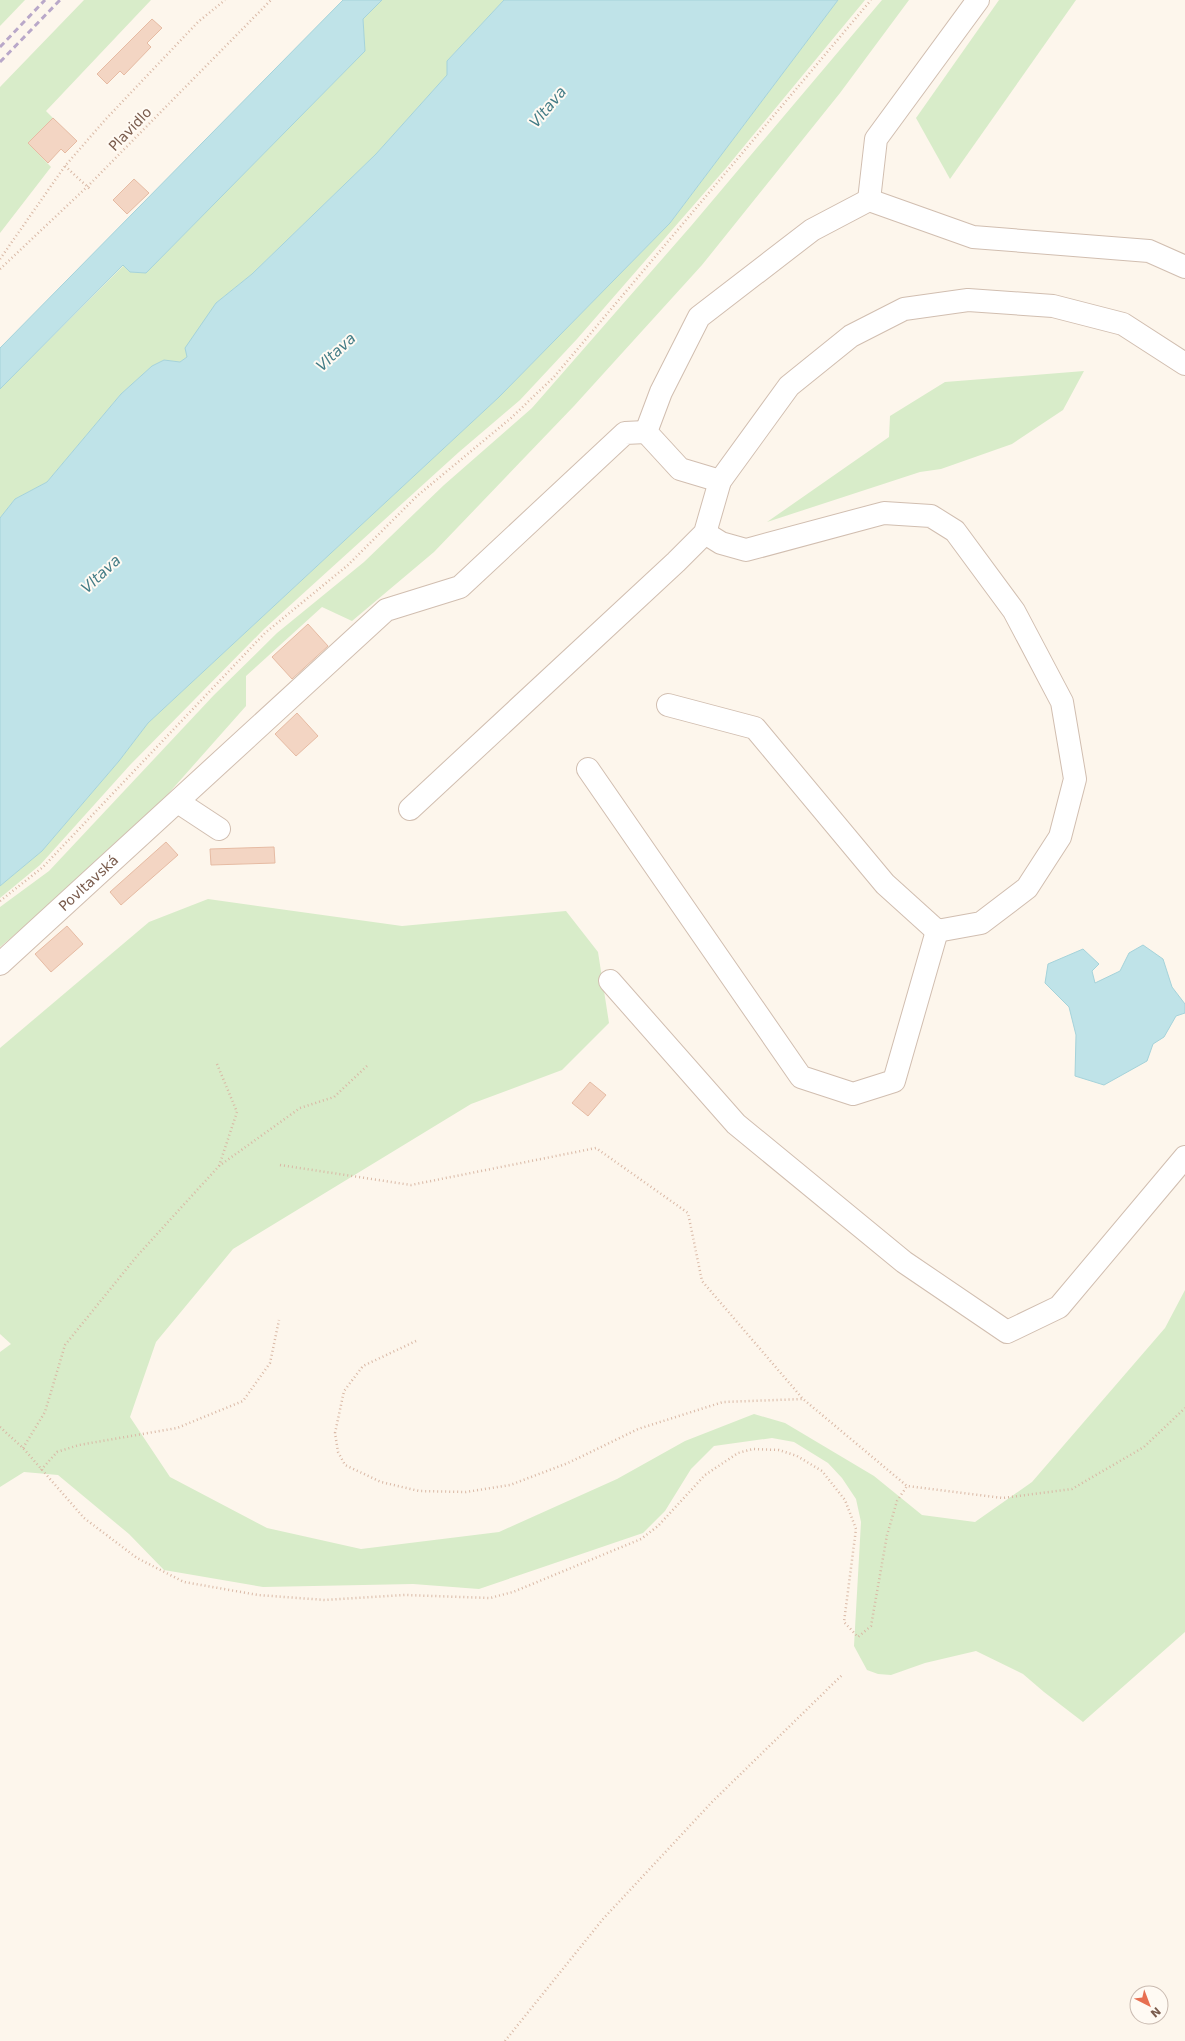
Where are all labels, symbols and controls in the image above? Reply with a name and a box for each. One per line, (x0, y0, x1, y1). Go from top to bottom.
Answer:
water label: Vltava (526, 83, 570, 131)
street label: Plavidlo (105, 104, 155, 154)
water label: Vltava (312, 329, 360, 375)
water label: Vltava (77, 551, 125, 597)
street label: Povltavská (55, 852, 121, 914)
north arrow (1129, 1985, 1169, 2025)
text: N (1148, 2004, 1163, 2020)

